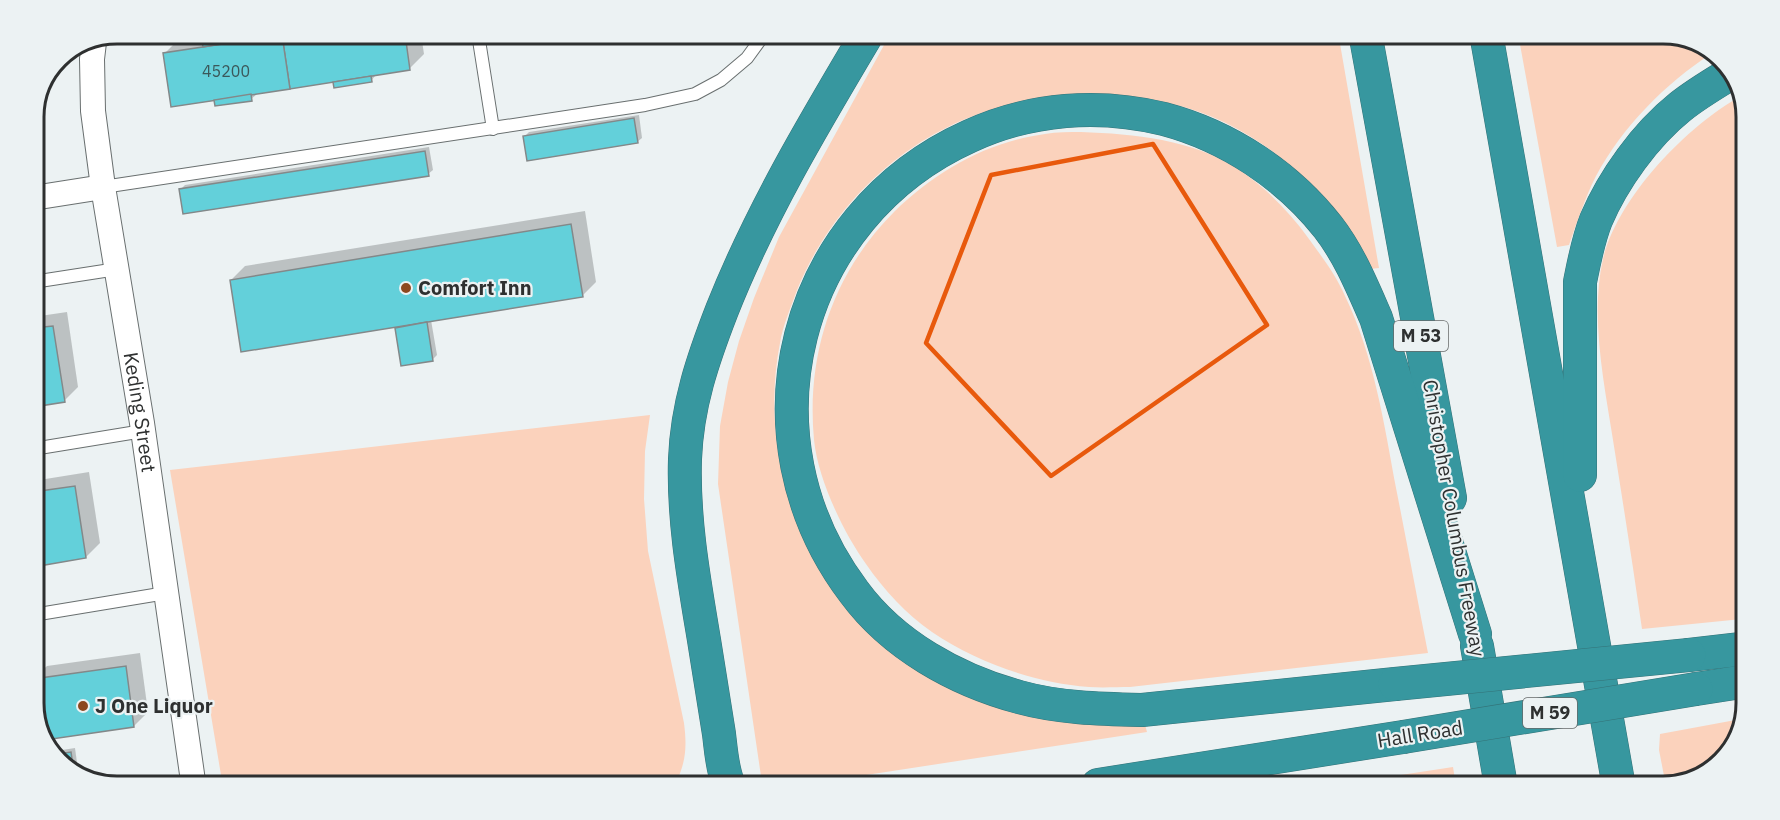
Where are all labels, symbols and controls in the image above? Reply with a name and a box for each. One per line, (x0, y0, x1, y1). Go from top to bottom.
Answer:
house number: 45200 (202, 61, 250, 81)
place label: Comfort Inn (418, 274, 532, 301)
marker: Comfort Inn (399, 281, 413, 295)
road number: M 53 (1394, 321, 1448, 351)
street label: Keding Street (117, 350, 163, 474)
street label: Christopher Columbus Freeway (1417, 377, 1492, 659)
place label: J One Liquor (95, 692, 213, 719)
road number: M 59 (1523, 698, 1577, 728)
marker: J One Liquor (76, 699, 90, 713)
street label: Hall Road (1375, 713, 1465, 754)

